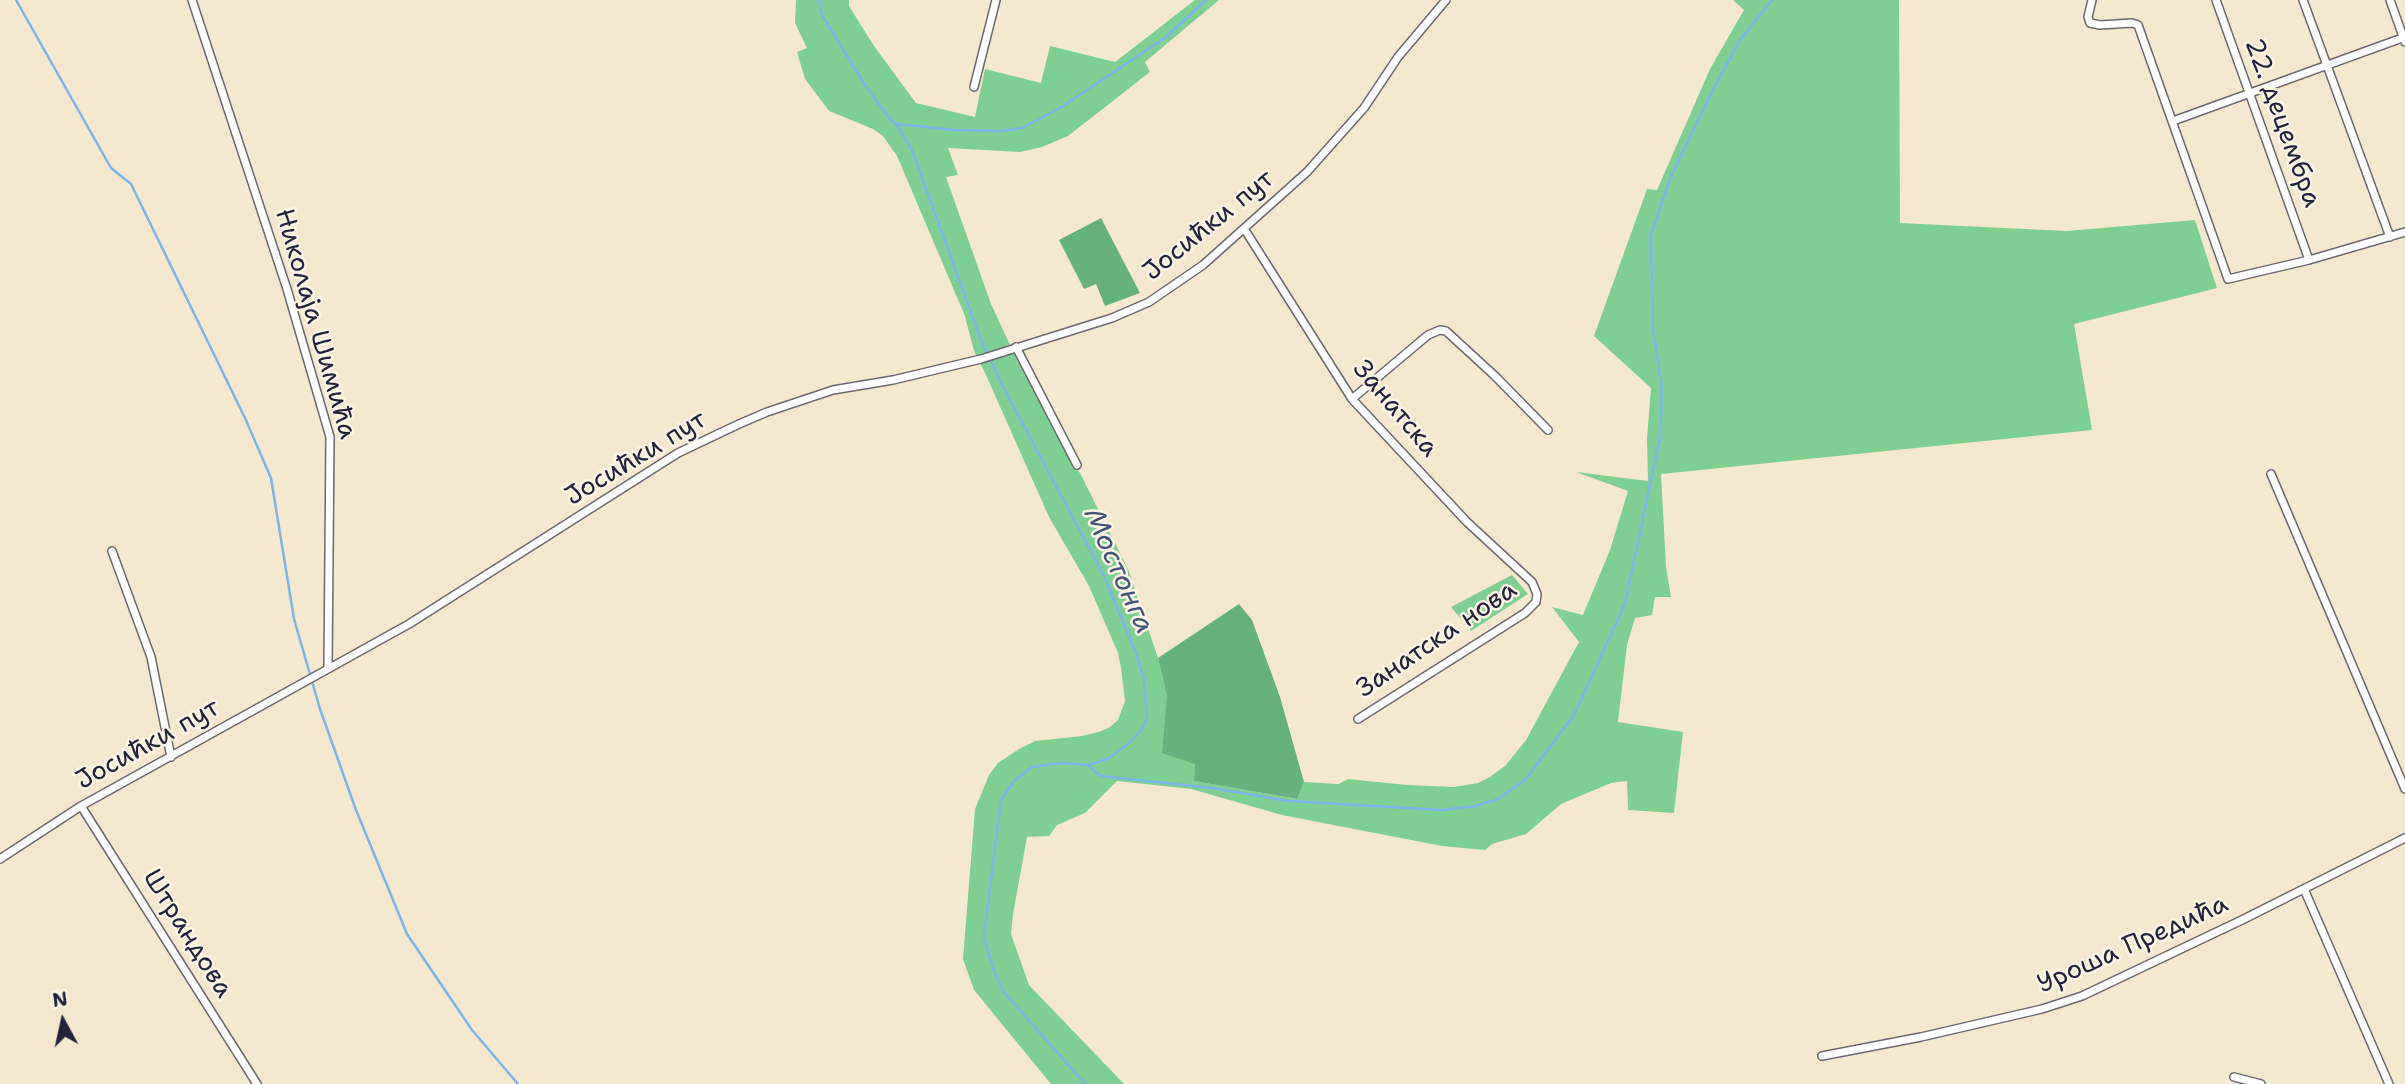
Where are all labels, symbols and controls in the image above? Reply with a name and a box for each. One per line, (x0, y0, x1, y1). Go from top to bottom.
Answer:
street label: 22. децембра (2237, 34, 2327, 212)
street label: Јосићки пут (1137, 164, 1281, 288)
street label: Николаја Шимића (267, 205, 363, 443)
street label: Занатска (1346, 354, 1444, 464)
street label: Јосићки пут (560, 405, 712, 513)
water label: Мостонга (1075, 503, 1161, 639)
street label: Занатска нова (1351, 575, 1523, 705)
street label: Јосићки пут (71, 693, 225, 797)
street label: Штрандова (135, 864, 239, 1004)
street label: Уроша Предића (2033, 889, 2233, 1001)
north arrow (28, 986, 98, 1056)
text: N (51, 986, 69, 1013)

